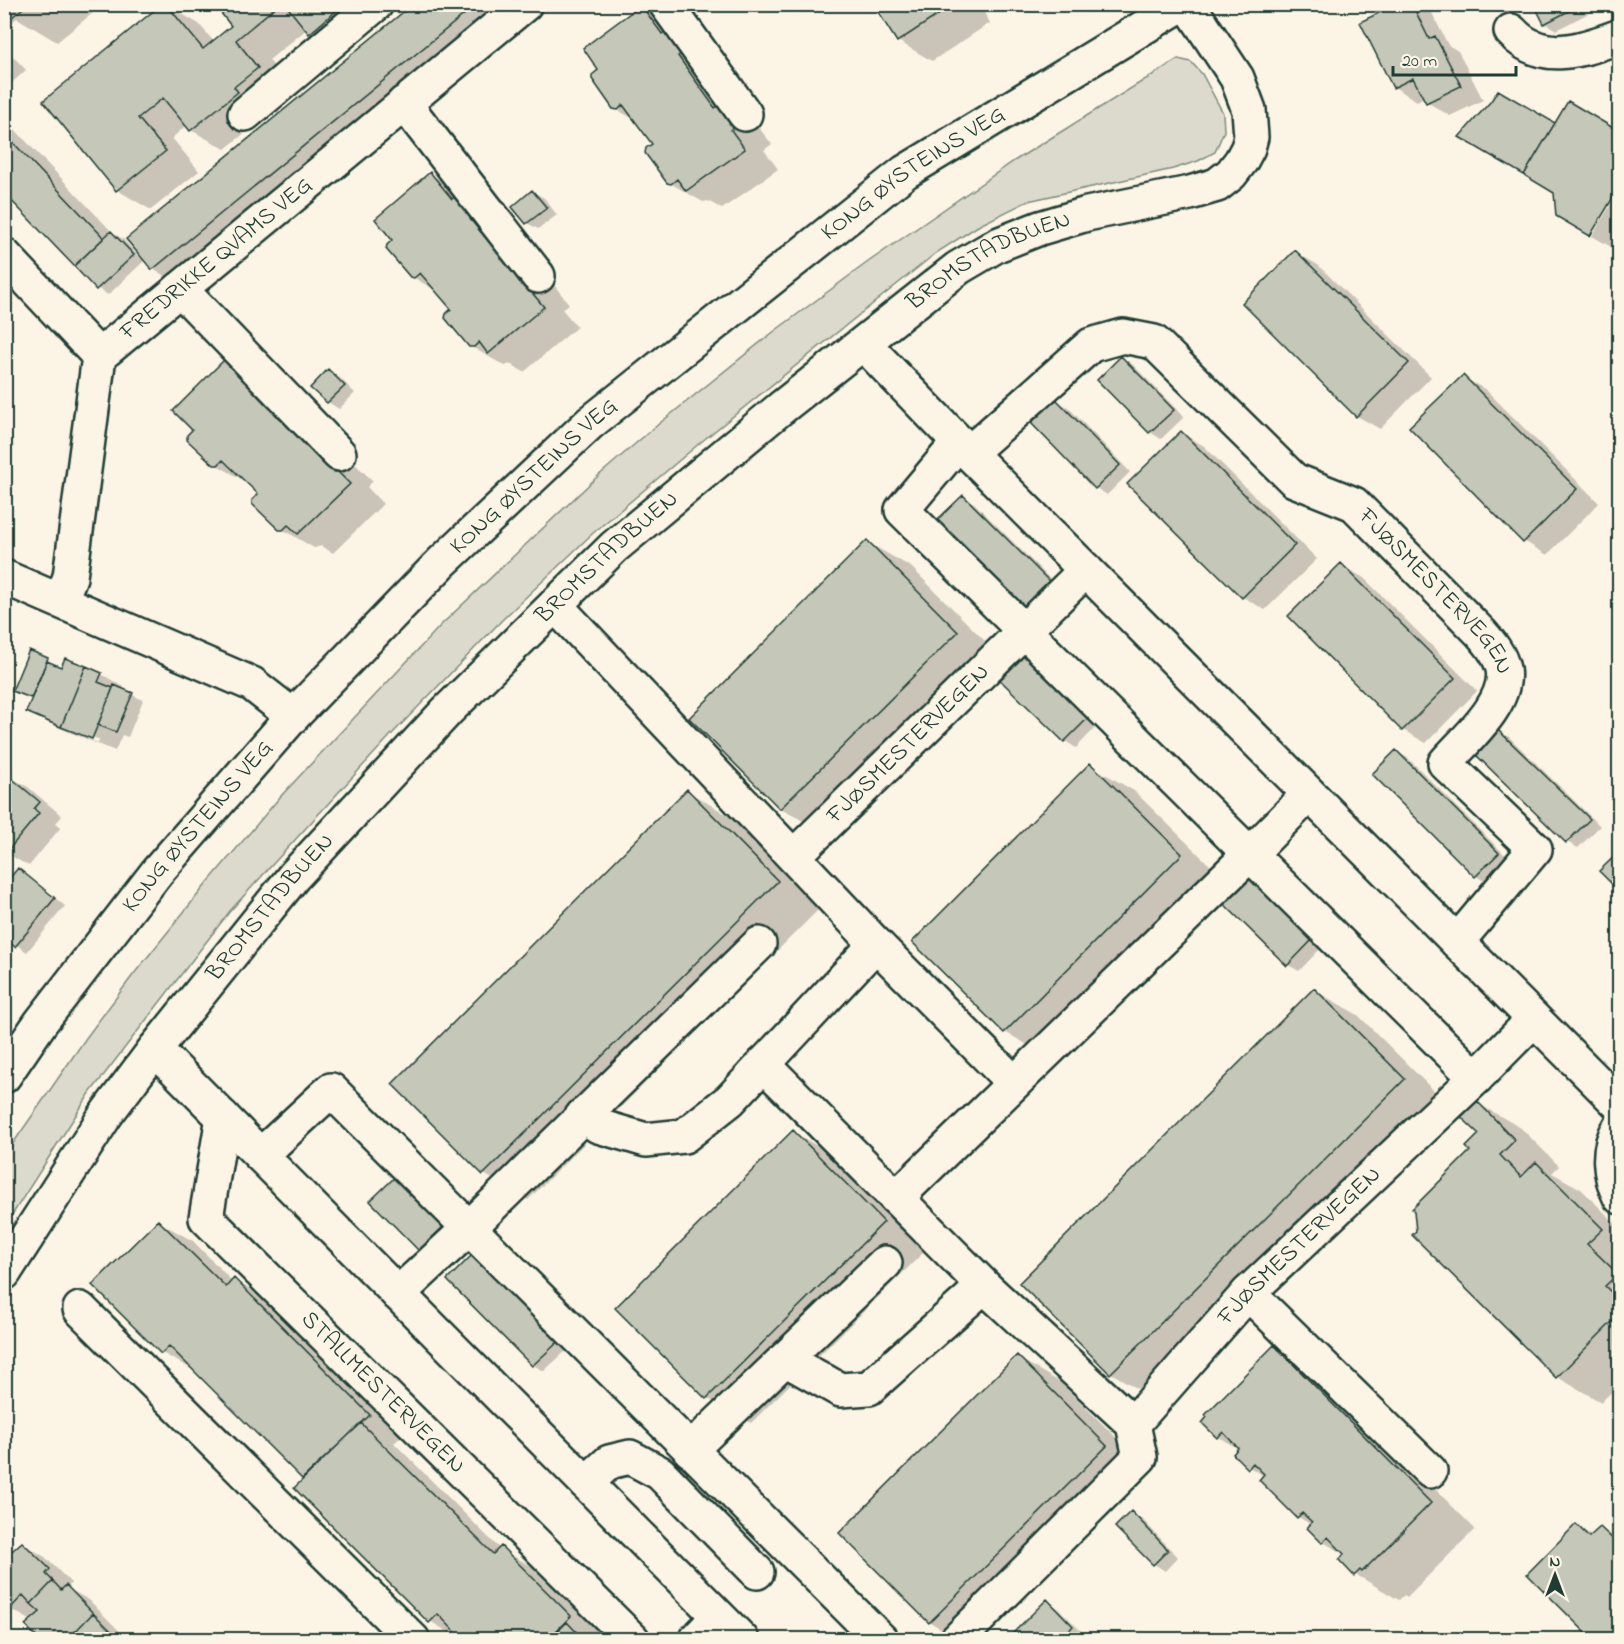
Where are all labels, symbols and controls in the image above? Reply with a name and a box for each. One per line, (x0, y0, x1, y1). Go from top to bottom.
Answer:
scale bar (1393, 39, 1516, 77)
text: 20 m (1402, 49, 1437, 75)
street label: KONG ØYSTEINS VEG (814, 98, 1012, 250)
street label: FREDRIKKE QVAMS VEG (112, 169, 320, 350)
street label: BROMSTADBUEN (898, 202, 1075, 320)
street label: KONG ØYSTEINS VEG (442, 390, 626, 563)
street label: BROMSTADBUEN (527, 483, 686, 633)
street label: FJØSMESTERVEGEN (1349, 499, 1521, 678)
street label: FJØSMESTERVEGEN (818, 656, 998, 833)
street label: KONG ØYSTEINS VEG (114, 733, 282, 921)
street label: BROMSTADBUEN (198, 825, 343, 990)
street label: FJØSMESTERVEGEN (1209, 1158, 1389, 1334)
street label: STALLMESTERVEGEN (292, 1303, 473, 1482)
north arrow (1525, 1545, 1585, 1605)
text: N (1550, 1550, 1561, 1574)

